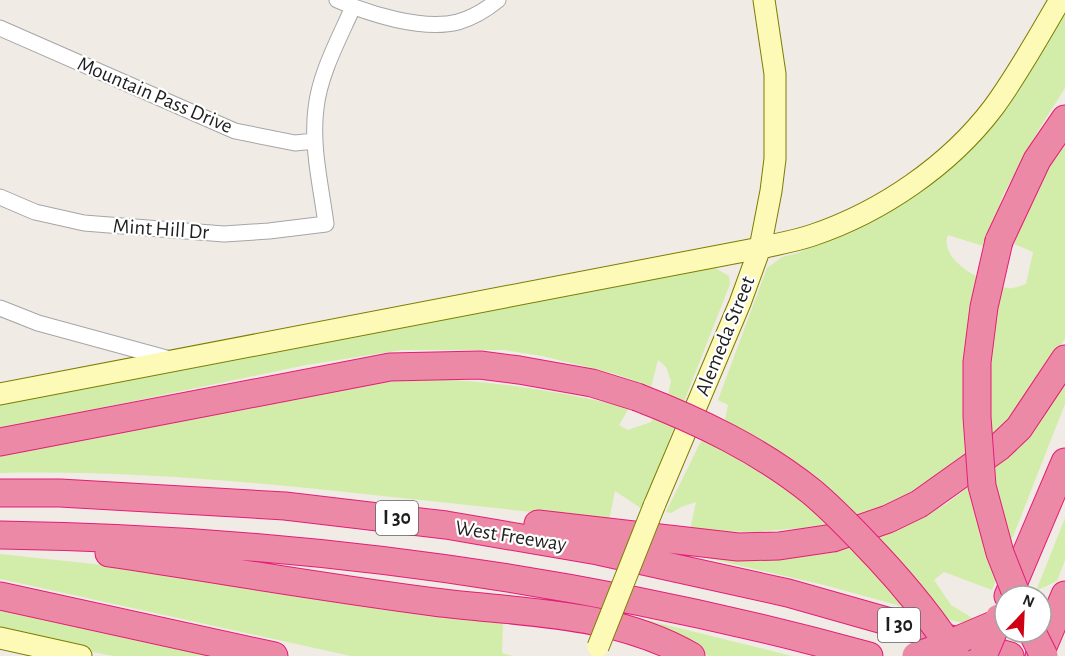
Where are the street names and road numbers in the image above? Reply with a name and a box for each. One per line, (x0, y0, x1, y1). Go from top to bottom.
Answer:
street label: Mountain Pass Drive (74, 53, 236, 137)
street label: Mint Hill Dr (112, 215, 210, 243)
street label: Alemeda Street (691, 273, 759, 399)
road number: I 30 (376, 501, 418, 535)
street label: West Freeway (454, 517, 568, 555)
road number: I 30 (878, 608, 920, 642)

